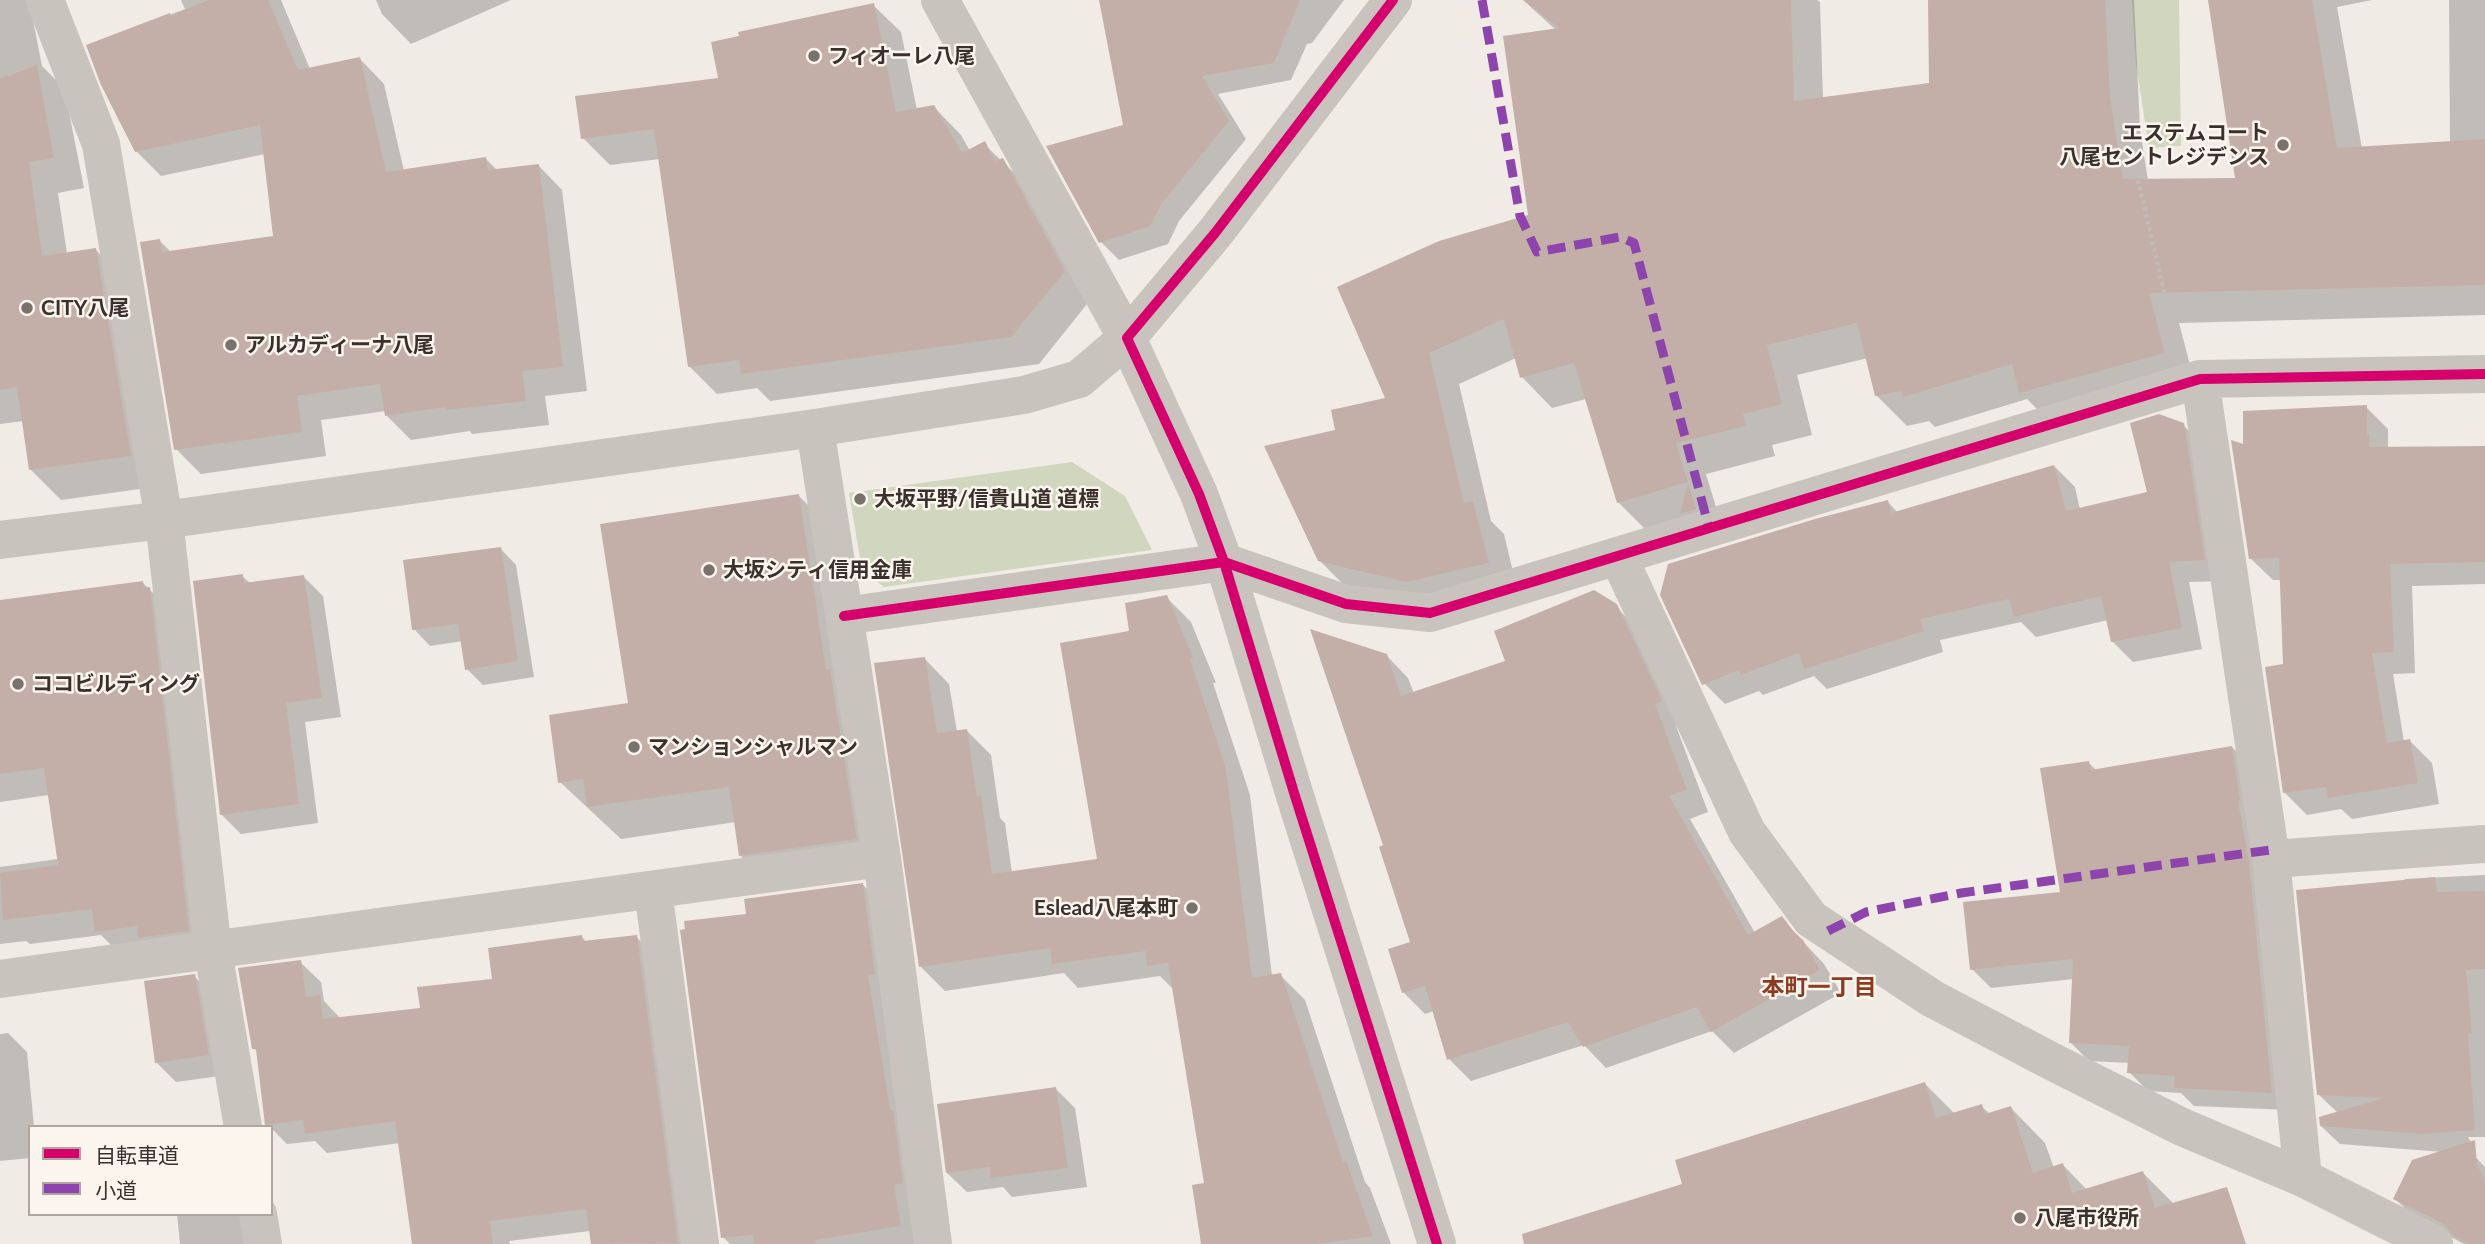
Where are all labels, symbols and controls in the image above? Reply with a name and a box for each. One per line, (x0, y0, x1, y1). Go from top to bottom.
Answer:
place label: フィオーレ八尾 (828, 43, 975, 69)
marker: フィオーレ八尾 (806, 48, 822, 64)
place label: エステムコート 八尾セントレジデンス (2059, 120, 2269, 170)
marker: エステムコート 八尾セントレジデンス (2275, 137, 2291, 153)
place label: CITY八尾 (41, 295, 129, 321)
marker: CITY八尾 (19, 300, 35, 316)
place label: アルカディーナ八尾 (245, 332, 434, 358)
marker: アルカディーナ八尾 (223, 337, 239, 353)
place label: 大坂平野/信貴山道 道標 (874, 486, 1099, 512)
marker: 大坂平野/信貴山道 道標 (852, 491, 868, 507)
place label: 大坂シティ信用金庫 (723, 557, 912, 583)
marker: 大坂シティ信用金庫 (701, 562, 717, 578)
place label: ココビルディング (32, 671, 200, 697)
marker: ココビルディング (10, 676, 26, 692)
place label: マンションシャルマン (648, 734, 858, 760)
marker: マンションシャルマン (626, 739, 642, 755)
place label: Eslead八尾本町 (1034, 895, 1178, 921)
marker: Eslead八尾本町 (1184, 900, 1200, 916)
district label: 本町一丁目 (1762, 974, 1876, 1002)
legend (28, 1125, 273, 1216)
text: 自転車道 (95, 1142, 179, 1167)
text: 小道 (95, 1177, 137, 1202)
place label: 八尾市役所 (2034, 1205, 2139, 1231)
marker: 八尾市役所 (2012, 1210, 2028, 1226)

